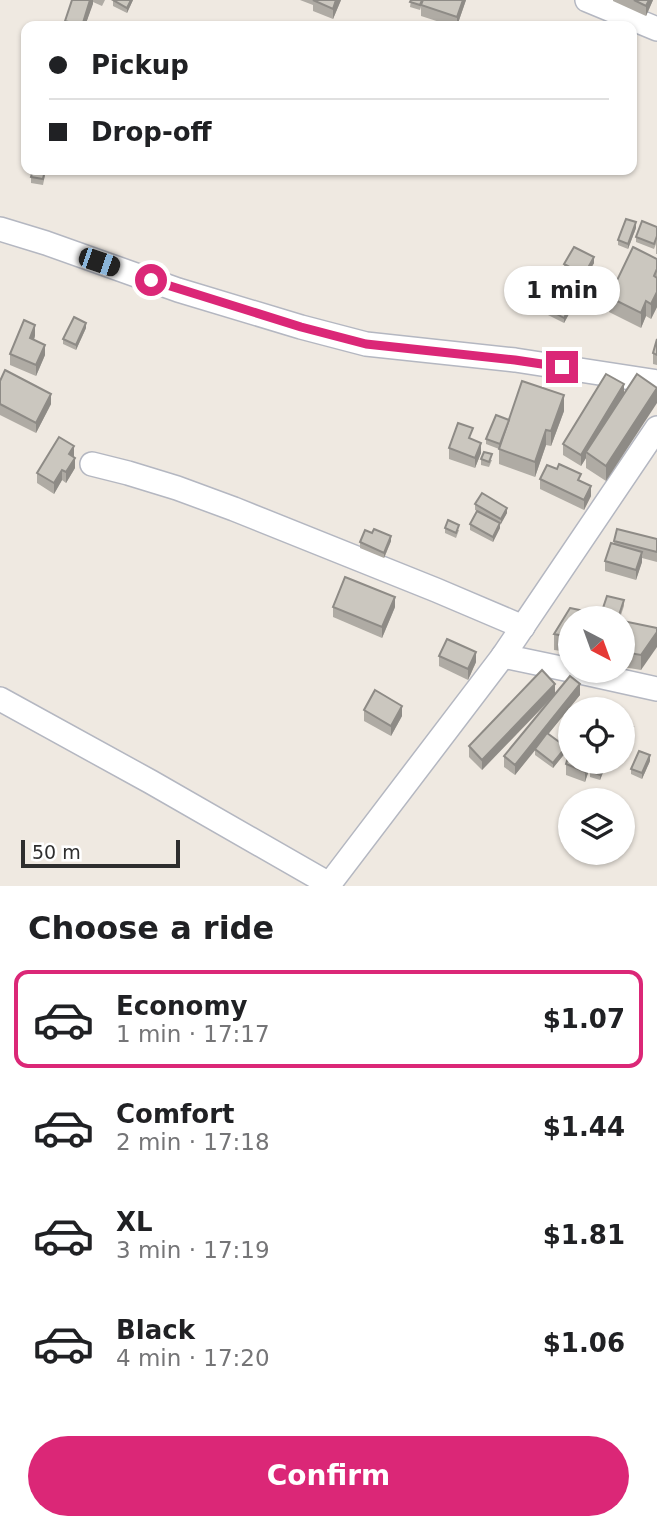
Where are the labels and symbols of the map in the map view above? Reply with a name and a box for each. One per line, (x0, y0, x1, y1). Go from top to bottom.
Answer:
car (76, 245, 123, 279)
route start (135, 264, 167, 296)
callout: 1 min (504, 266, 620, 314)
route end (546, 351, 578, 383)
north arrow (558, 606, 635, 682)
scale bar (21, 837, 180, 869)

